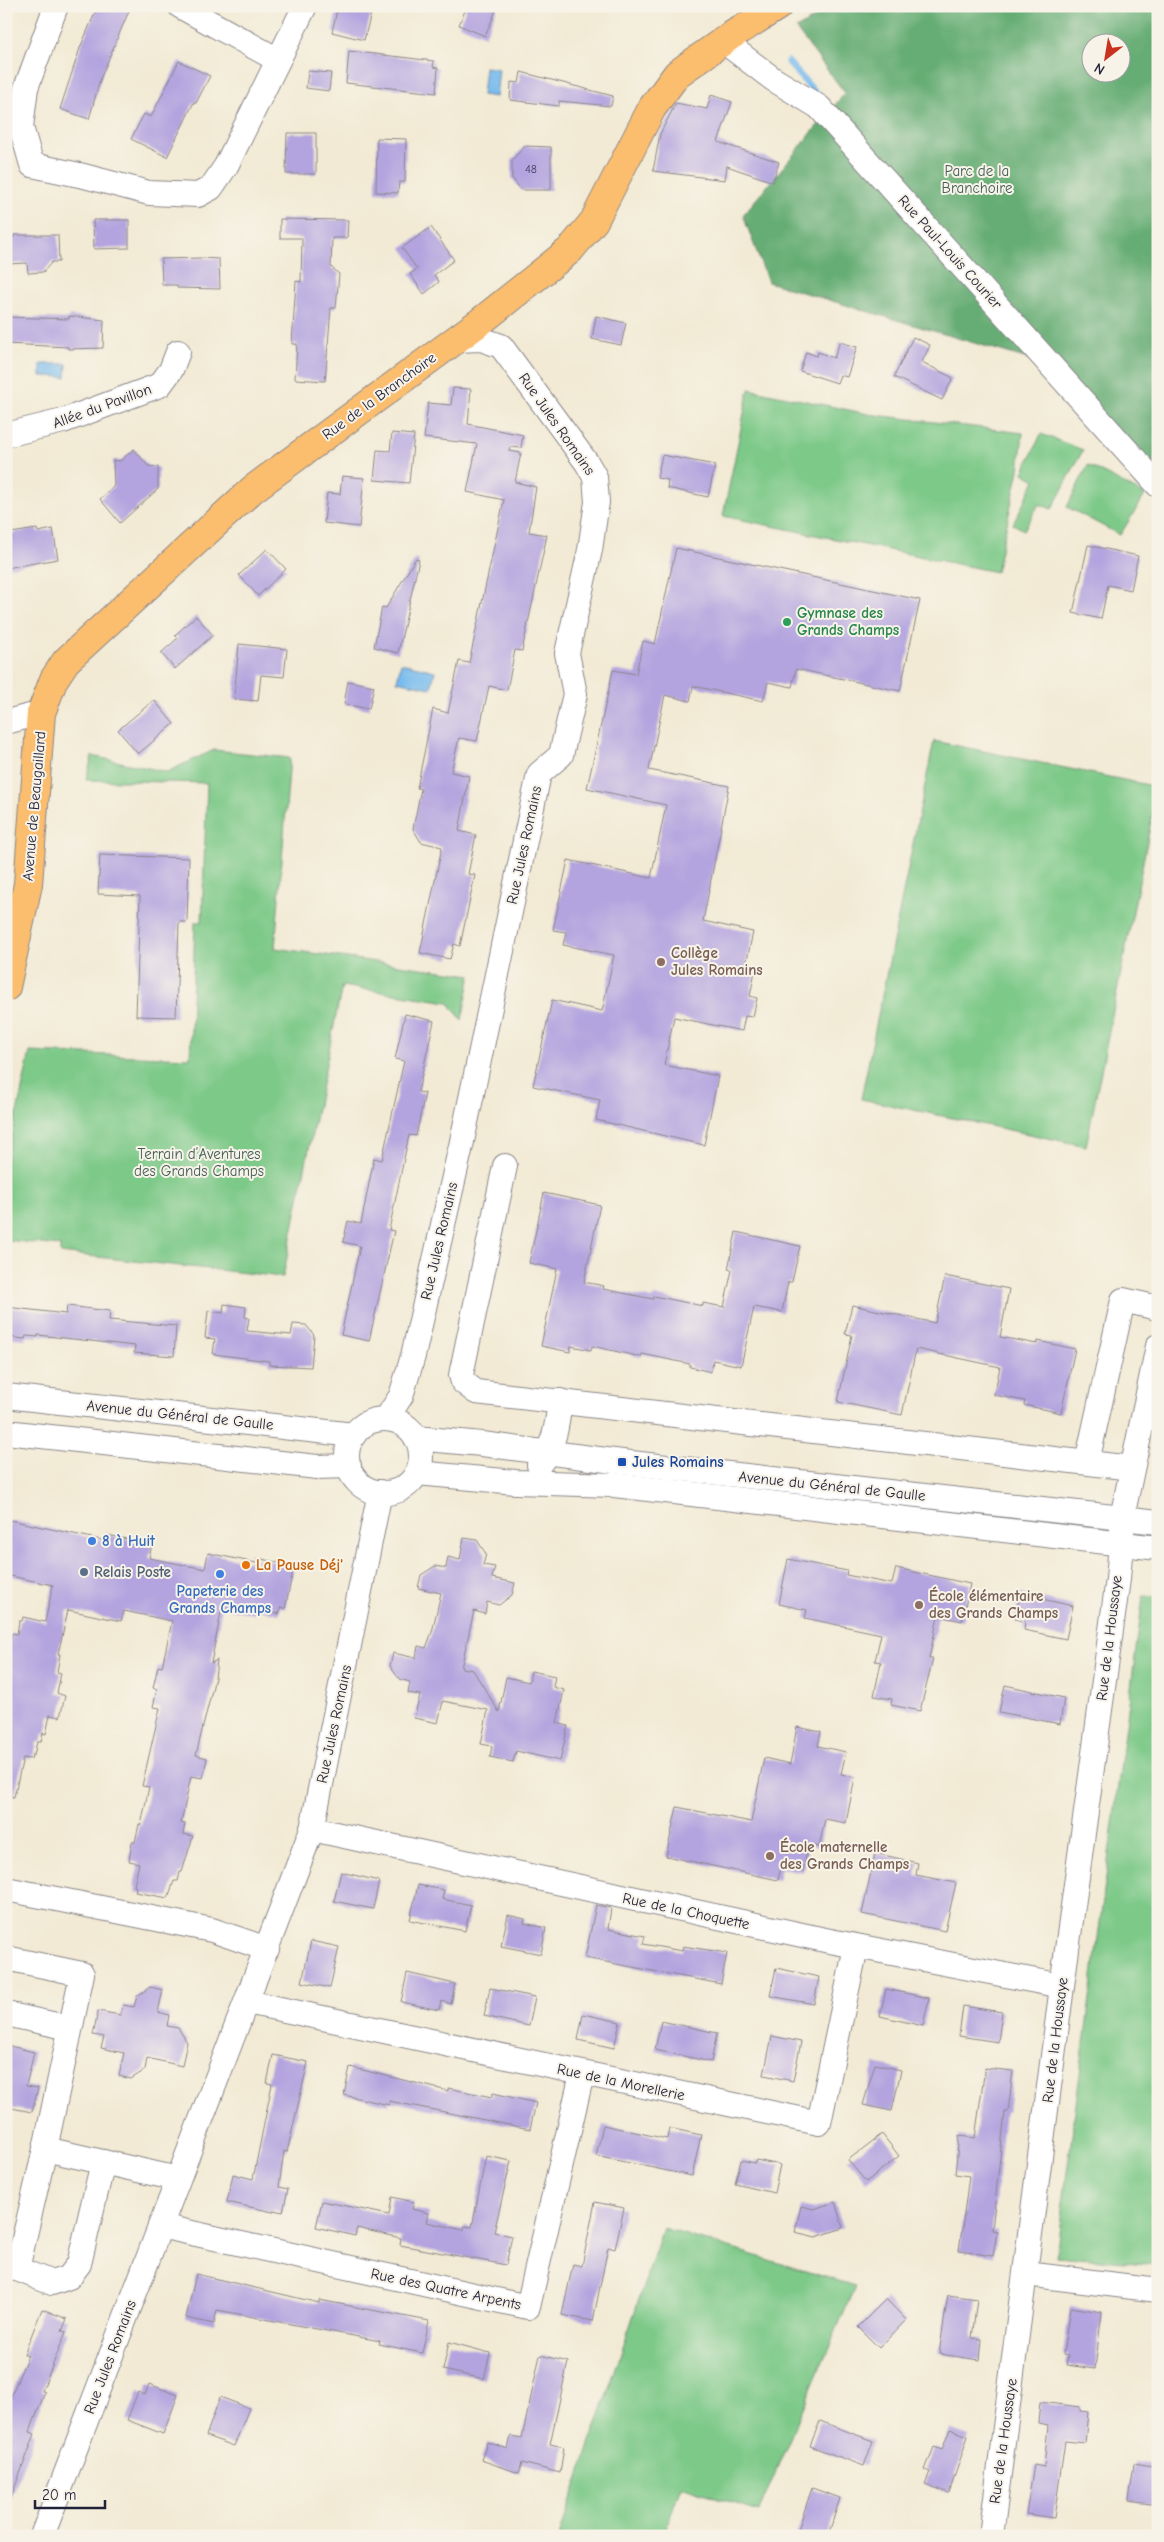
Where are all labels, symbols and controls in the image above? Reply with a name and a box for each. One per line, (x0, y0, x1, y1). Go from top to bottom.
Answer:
north arrow (1082, 32, 1132, 82)
text: N (1091, 59, 1108, 78)
house number: 48 (525, 162, 537, 176)
park label: Parc de la Branchoire (942, 162, 1013, 197)
street label: Rue Paul-Louis Courier (894, 191, 1006, 313)
street label: Rue de la Branchoire (319, 348, 440, 443)
street label: Rue Jules Romains (515, 369, 599, 479)
street label: Allée du Pavillon (50, 380, 154, 432)
place label: Gymnase des Grands Champs (797, 604, 899, 639)
marker: Gymnase des Grands Champs (781, 616, 793, 628)
street label: Avenue de Beaugaillard (18, 730, 50, 882)
street label: Rue Jules Romains (503, 784, 545, 906)
place label: Collège Jules Romains (671, 944, 763, 979)
marker: Collège Jules Romains (655, 956, 667, 968)
park label: Terrain d’Aventures des Grands Champs (134, 1145, 264, 1180)
street label: Rue Jules Romains (417, 1180, 461, 1302)
street label: Avenue du Général de Gaulle (86, 1396, 275, 1434)
place label: Jules Romains (632, 1453, 724, 1471)
marker: Jules Romains (616, 1456, 628, 1468)
street label: Avenue du Général de Gaulle (738, 1467, 927, 1505)
place label: 8 à Huit (102, 1532, 156, 1550)
marker: 8 à Huit (86, 1535, 98, 1547)
place label: La Pause Déj' (256, 1556, 343, 1574)
marker: La Pause Déj' (240, 1559, 252, 1571)
place label: Relais Poste (94, 1563, 171, 1581)
marker: Relais Poste (78, 1566, 90, 1578)
marker: Papeterie des Grands Champs (214, 1568, 226, 1580)
street label: Rue de la Houssaye (1092, 1574, 1126, 1702)
place label: Papeterie des Grands Champs (169, 1582, 271, 1617)
place label: École élémentaire des Grands Champs (929, 1586, 1058, 1622)
marker: École élémentaire des Grands Champs (913, 1599, 925, 1611)
street label: Rue Jules Romains (313, 1663, 355, 1785)
place label: École maternelle des Grands Champs (780, 1837, 909, 1873)
marker: École maternelle des Grands Champs (764, 1850, 776, 1862)
street label: Rue de la Choquette (621, 1889, 752, 1933)
street label: Rue de la Houssaye (1038, 1976, 1072, 2104)
street label: Rue de la Morellerie (555, 2060, 687, 2104)
street label: Rue des Quatre Arpents (369, 2264, 523, 2314)
street label: Rue Jules Romains (80, 2298, 140, 2416)
street label: Rue de la Houssaye (985, 2377, 1021, 2505)
scale bar (35, 2477, 105, 2509)
text: 20 m (42, 2486, 76, 2504)

